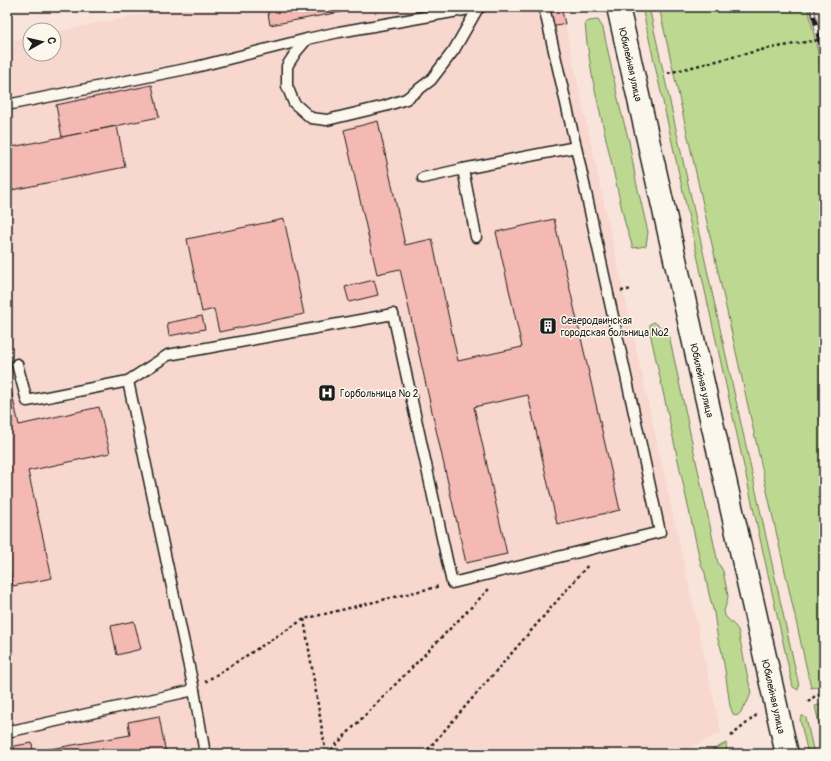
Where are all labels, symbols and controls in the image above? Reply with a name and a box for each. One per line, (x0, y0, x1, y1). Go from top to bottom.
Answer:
north arrow (22, 22, 62, 62)
street label: Юбилейная улица (616, 27, 644, 103)
text: С (44, 36, 58, 45)
place label: Северодвинская городская больница №2 (561, 315, 669, 339)
building icon: Северодвинская городская больница №2 (538, 316, 558, 336)
street label: Юбилейная улица (687, 343, 716, 419)
hospital icon: Горбольница № 2 (317, 383, 337, 403)
place label: Горбольница № 2 (340, 388, 419, 400)
street label: Юбилейная улица (759, 659, 787, 735)

